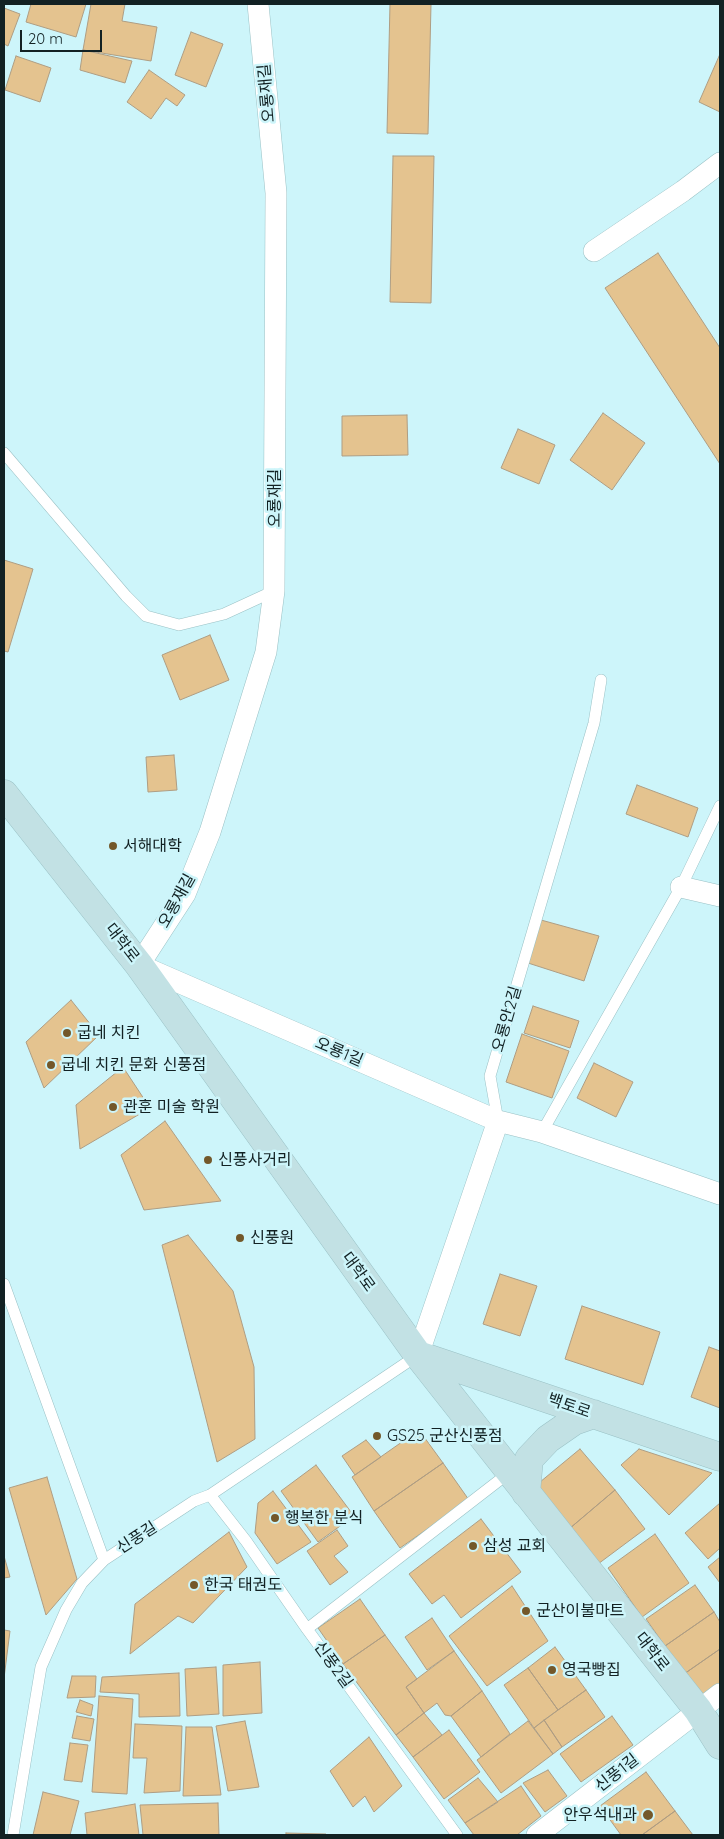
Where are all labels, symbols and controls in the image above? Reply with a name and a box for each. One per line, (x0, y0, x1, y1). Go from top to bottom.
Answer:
scale bar (22, 20, 105, 52)
text: 20 m (28, 29, 63, 48)
street label: 오룡재길 (255, 63, 279, 123)
street label: 오룡재길 (265, 469, 285, 527)
place label: 서해대학 (123, 836, 182, 856)
marker: 서해대학 (107, 840, 119, 852)
street label: 오룡재길 (154, 871, 200, 931)
street label: 대학로 (101, 920, 143, 966)
street label: 오룡안2길 (488, 984, 526, 1054)
place label: 굽네 치킨 (77, 1023, 140, 1043)
marker: 굽네 치킨 (61, 1027, 73, 1039)
street label: 오룡1길 (312, 1033, 366, 1071)
place label: 굽네 치킨 문화 신풍점 (61, 1055, 207, 1075)
marker: 굽네 치킨 문화 신풍점 (45, 1059, 57, 1071)
place label: 관훈 미술 학원 (123, 1097, 220, 1117)
marker: 관훈 미술 학원 (107, 1101, 119, 1113)
place label: 신풍사거리 (218, 1150, 292, 1170)
marker: 신풍사거리 (202, 1154, 214, 1166)
place label: 신풍원 (250, 1228, 294, 1248)
marker: 신풍원 (234, 1232, 246, 1244)
street label: 대학로 (337, 1248, 379, 1296)
street label: 백토로 (545, 1390, 593, 1422)
place label: GS25 군산신풍점 (387, 1426, 503, 1446)
marker: GS25 군산신풍점 (371, 1430, 383, 1442)
place label: 행복한 분식 (285, 1508, 363, 1528)
marker: 행복한 분식 (269, 1512, 281, 1524)
street label: 신풍길 (113, 1518, 161, 1558)
place label: 삼성 교회 (483, 1536, 546, 1556)
marker: 삼성 교회 (467, 1540, 479, 1552)
place label: 한국 태권도 (204, 1575, 282, 1595)
marker: 한국 태권도 (188, 1579, 200, 1591)
place label: 군산이불마트 (536, 1601, 624, 1621)
marker: 군산이불마트 (520, 1605, 532, 1617)
street label: 대학로 (631, 1629, 673, 1675)
street label: 신풍2길 (310, 1638, 356, 1692)
place label: 영국빵집 (562, 1660, 621, 1680)
marker: 영국빵집 (546, 1664, 558, 1676)
street label: 신풍1길 (591, 1750, 643, 1796)
place label: 안우석내과 (563, 1805, 637, 1825)
marker: 안우석내과 (641, 1808, 655, 1822)

